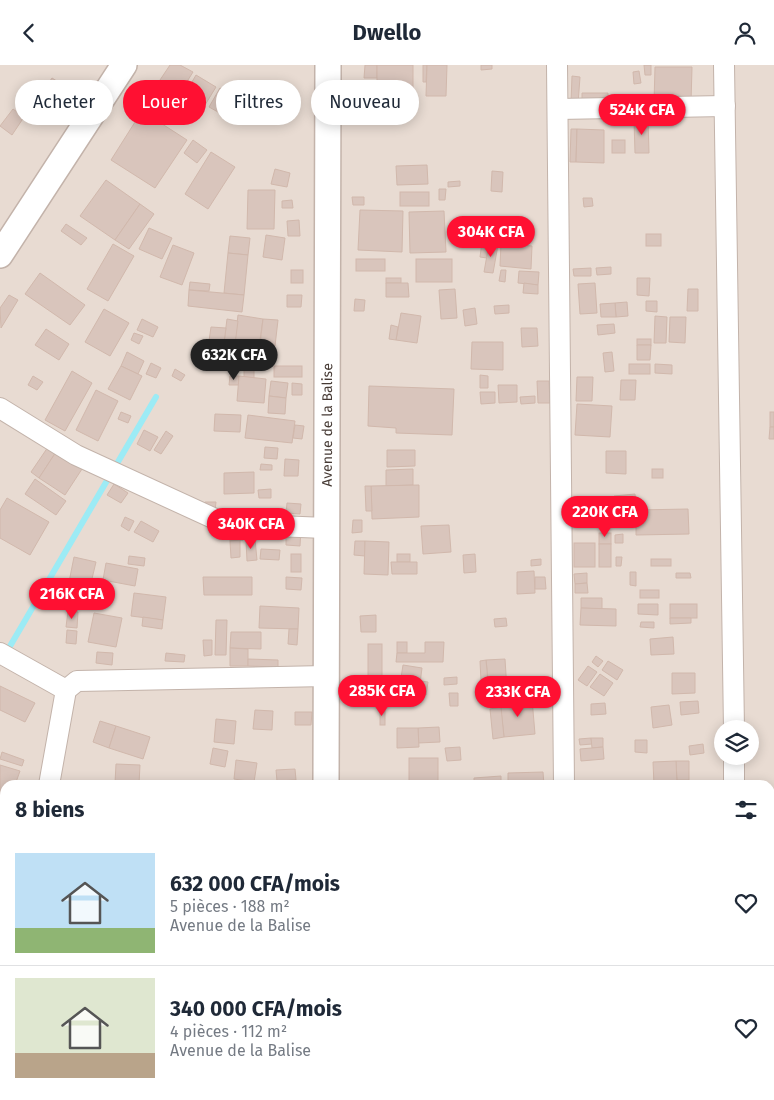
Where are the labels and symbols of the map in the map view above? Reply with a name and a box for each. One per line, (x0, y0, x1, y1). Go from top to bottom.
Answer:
pin: 524K CFA (590, 93, 694, 136)
pin: 304K CFA (439, 215, 543, 258)
pin: 632K CFA (182, 339, 286, 381)
street label: Avenue de la Balise (319, 363, 336, 487)
pin: 220K CFA (553, 495, 657, 538)
pin: 340K CFA (199, 507, 303, 550)
pin: 216K CFA (20, 577, 124, 620)
pin: 285K CFA (330, 675, 434, 717)
pin: 233K CFA (466, 675, 570, 718)

